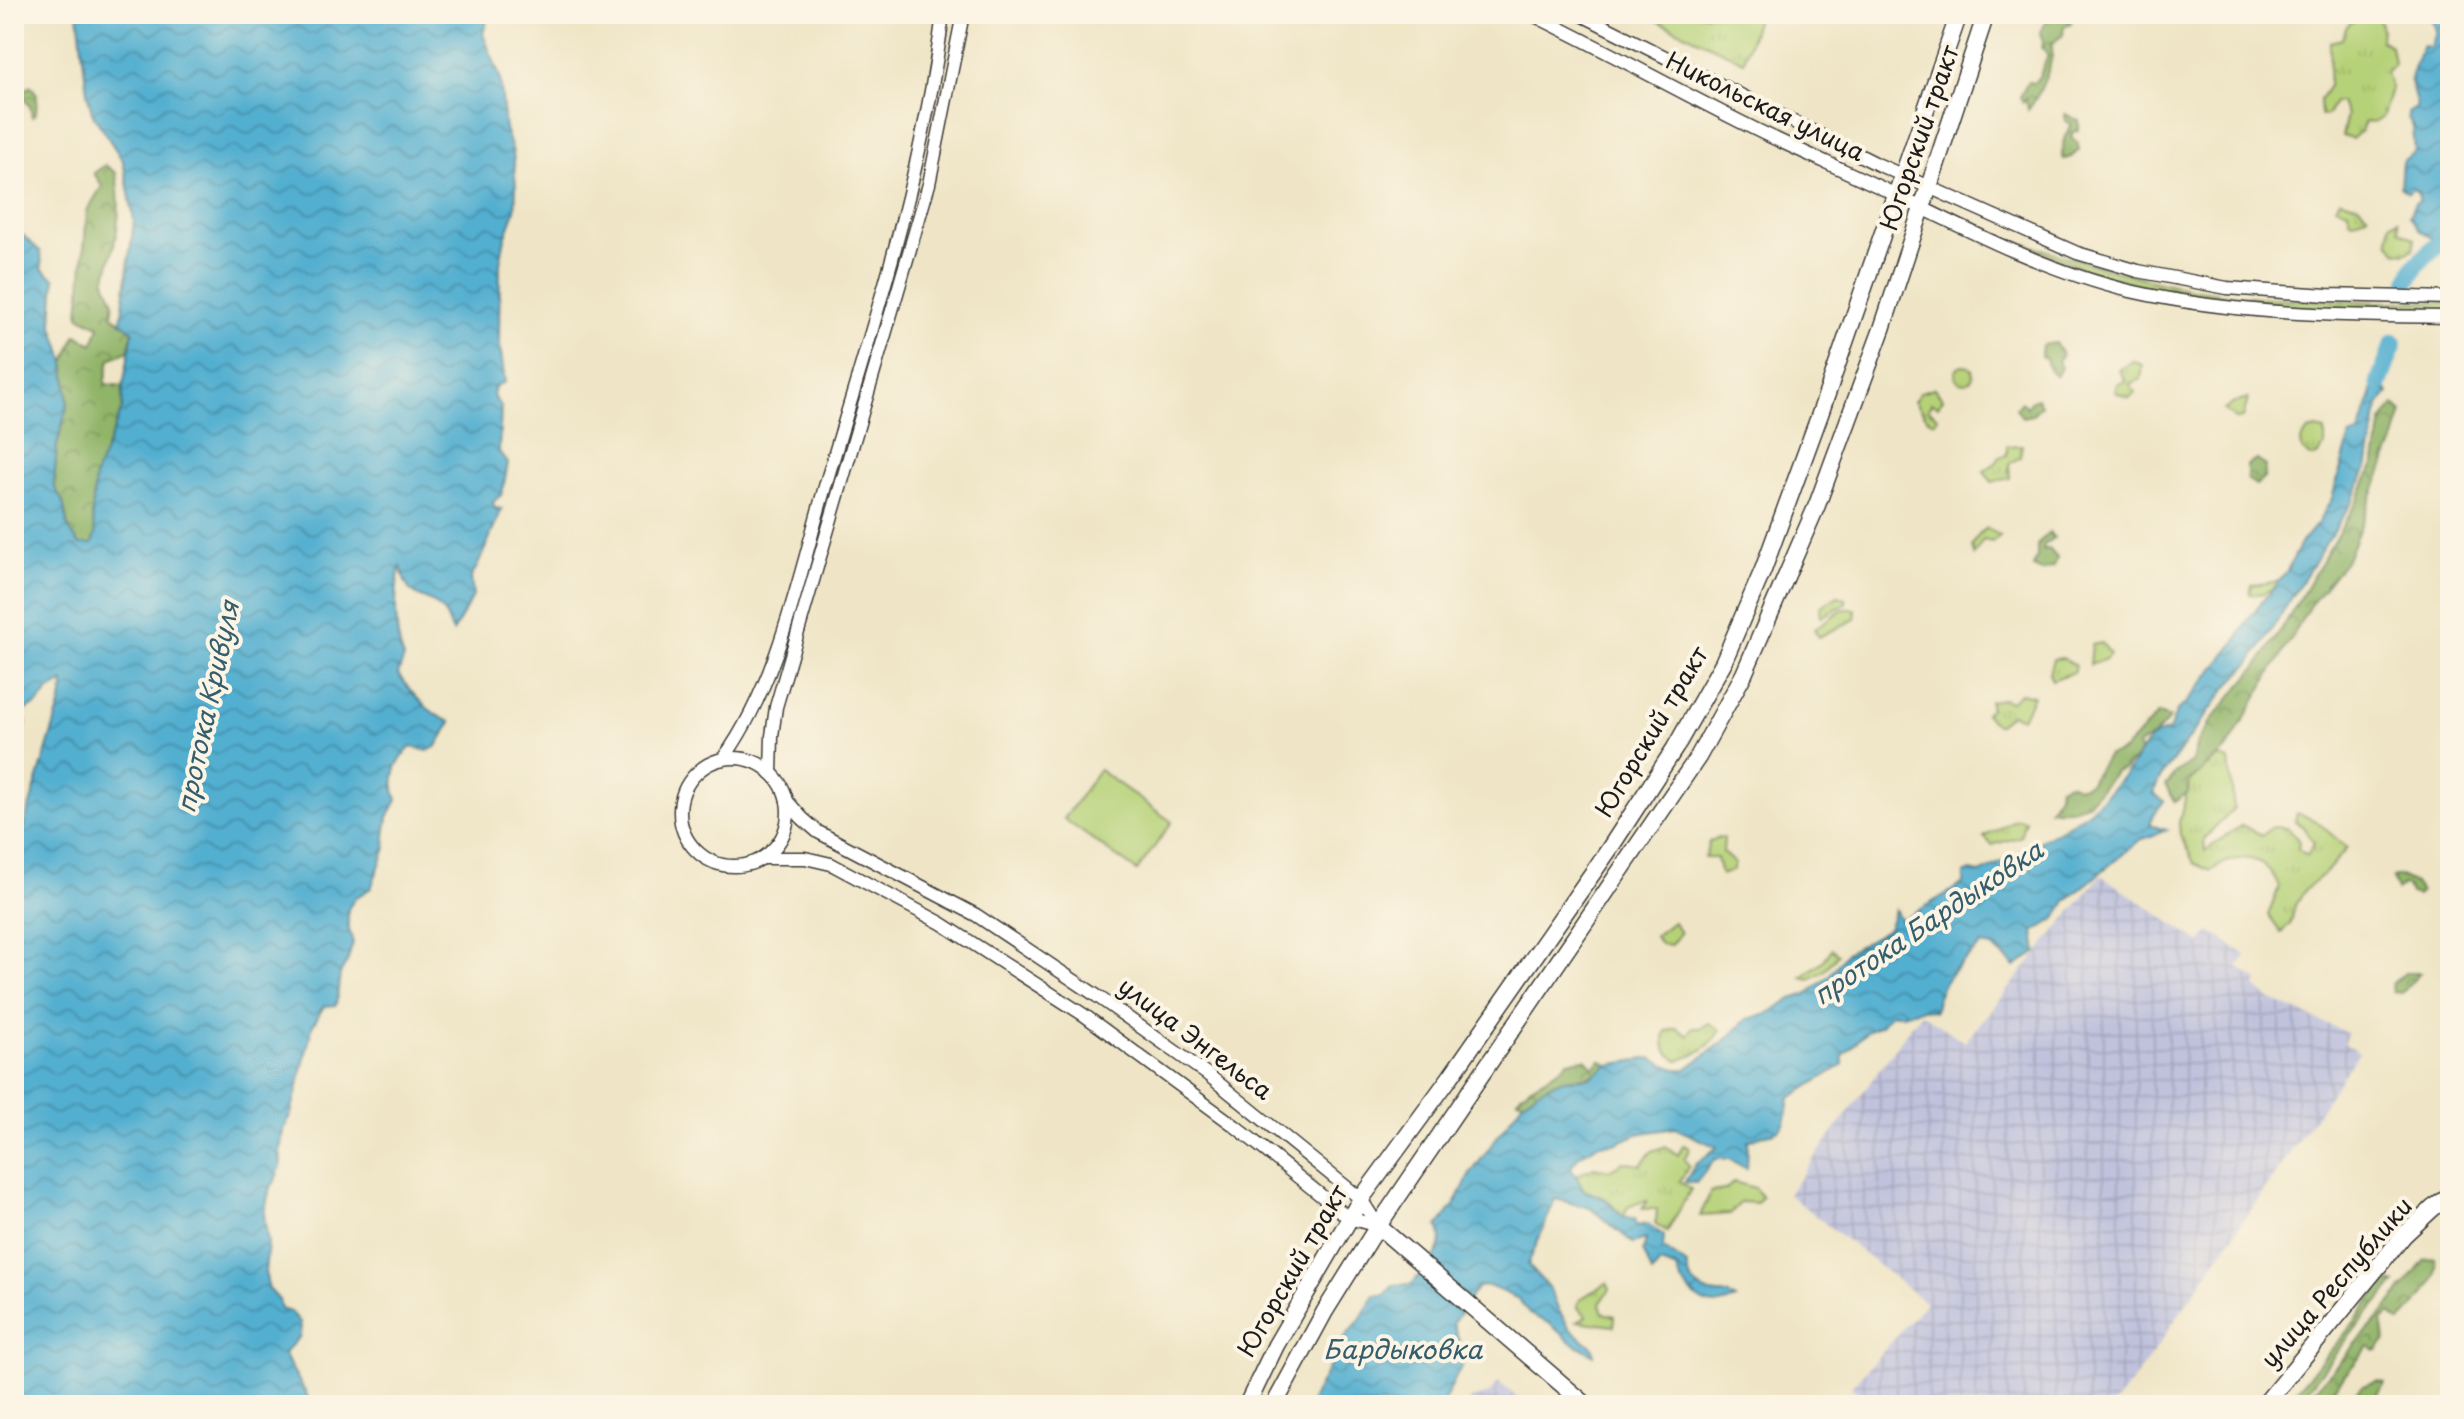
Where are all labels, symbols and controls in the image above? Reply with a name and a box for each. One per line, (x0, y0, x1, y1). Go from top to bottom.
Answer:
street label: Югорский тракт (1870, 39, 1967, 235)
street label: Никольская улица (1660, 41, 1871, 169)
water label: протока Кривуля (165, 595, 248, 816)
street label: Югорский тракт (1585, 638, 1716, 823)
water label: протока Бардыковка (1804, 830, 2051, 1014)
street label: улица Энгельса (1112, 967, 1281, 1107)
street label: Югорский тракт (1227, 1177, 1356, 1363)
street label: улица Республики (2251, 1188, 2420, 1375)
water label: Бардыковка (1324, 1329, 1483, 1368)

